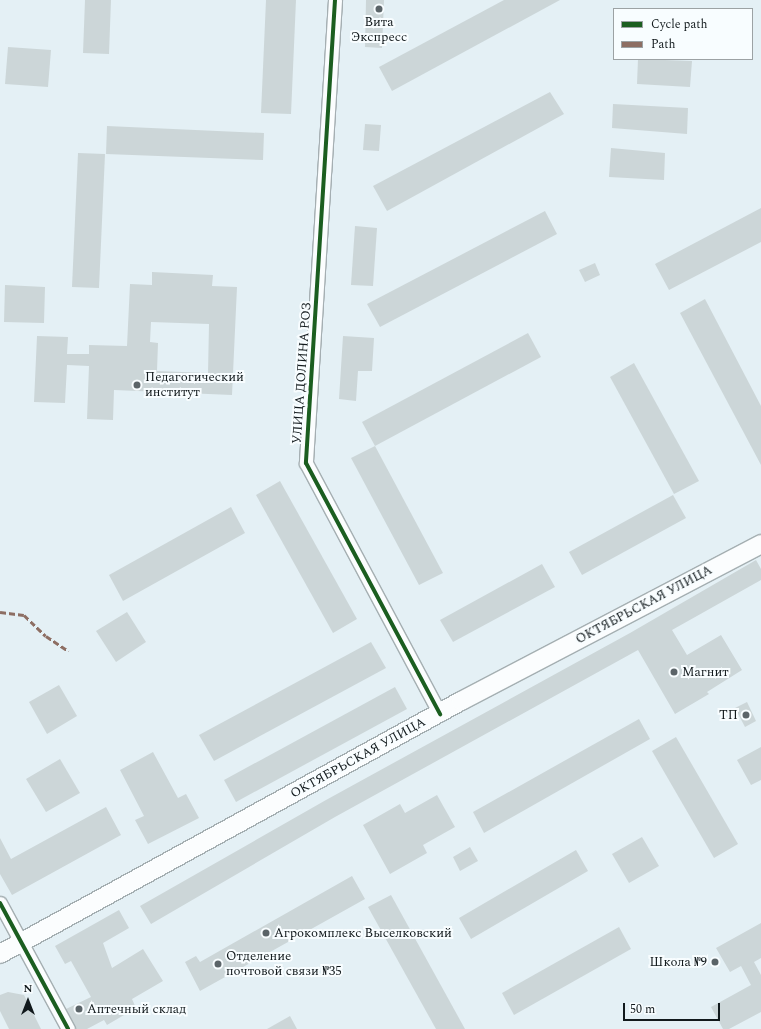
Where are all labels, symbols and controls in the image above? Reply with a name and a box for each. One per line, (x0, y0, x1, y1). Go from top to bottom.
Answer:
marker: Вита Экспресс (374, 4, 384, 14)
legend (613, 8, 753, 60)
place label: Вита Экспресс (351, 15, 407, 46)
text: Cycle path (651, 15, 708, 34)
text: Path (651, 35, 676, 54)
street label: УЛИЦА ДОЛИНА РОЗ (289, 302, 315, 444)
place label: Педагогический институт (145, 370, 244, 401)
marker: Педагогический институт (132, 380, 142, 390)
street label: ОКТЯБРЬСКАЯ УЛИЦА (573, 562, 715, 648)
place label: Магнит (682, 664, 729, 680)
marker: Магнит (669, 667, 679, 677)
place label: ТП (719, 707, 738, 723)
marker: ТП (741, 710, 751, 720)
street label: ОКТЯБРЬСКАЯ УЛИЦА (288, 714, 428, 802)
place label: Агрокомплекс Выселковский (274, 925, 452, 941)
marker: Агрокомплекс Выселковский (261, 928, 271, 938)
place label: Отделение почтовой связи №35 (226, 949, 342, 980)
place label: Школа №9 (650, 954, 707, 970)
marker: Школа №9 (710, 957, 720, 967)
marker: Отделение почтовой связи №35 (213, 959, 223, 969)
text: N (24, 980, 32, 997)
north arrow (8, 981, 48, 1021)
scale bar (625, 995, 722, 1021)
text: 50 m (630, 1000, 655, 1019)
place label: Аптечный склад (87, 1001, 186, 1017)
marker: Аптечный склад (74, 1004, 84, 1014)

